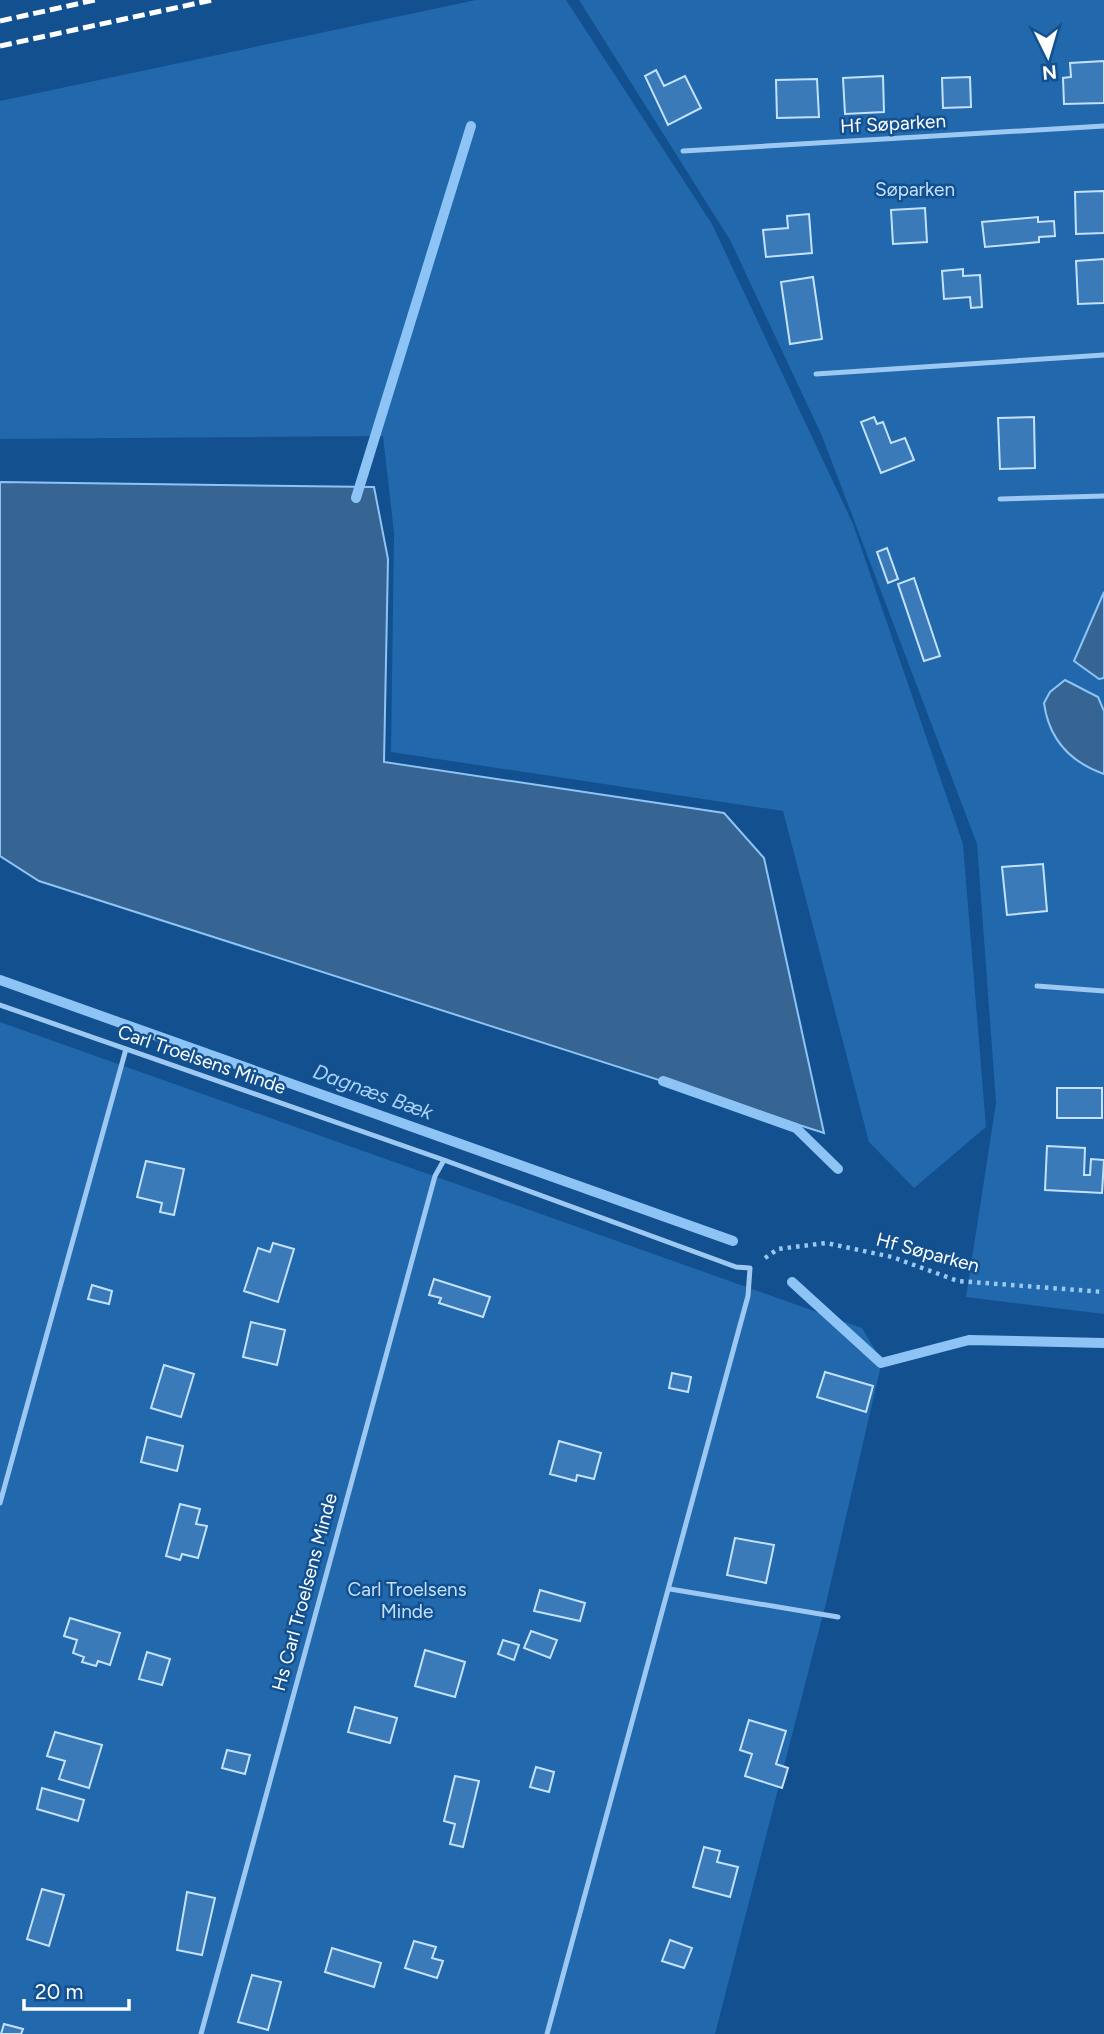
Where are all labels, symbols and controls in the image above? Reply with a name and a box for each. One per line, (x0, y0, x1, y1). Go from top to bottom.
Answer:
north arrow (1013, 21, 1083, 91)
text: N (1041, 60, 1058, 85)
street label: Hf Søparken (840, 109, 947, 138)
park label: Søparken (875, 178, 955, 201)
street label: Carl Troelsens Minde (115, 1020, 289, 1099)
water label: Dagnæs Bæk (310, 1058, 437, 1125)
street label: Hf Søparken (874, 1228, 982, 1277)
street label: Hs Carl Troelsens Minde (267, 1491, 342, 1694)
park label: Carl Troelsens Minde (348, 1578, 467, 1623)
scale bar (24, 1968, 130, 2012)
text: 20 m (35, 1979, 83, 2004)

